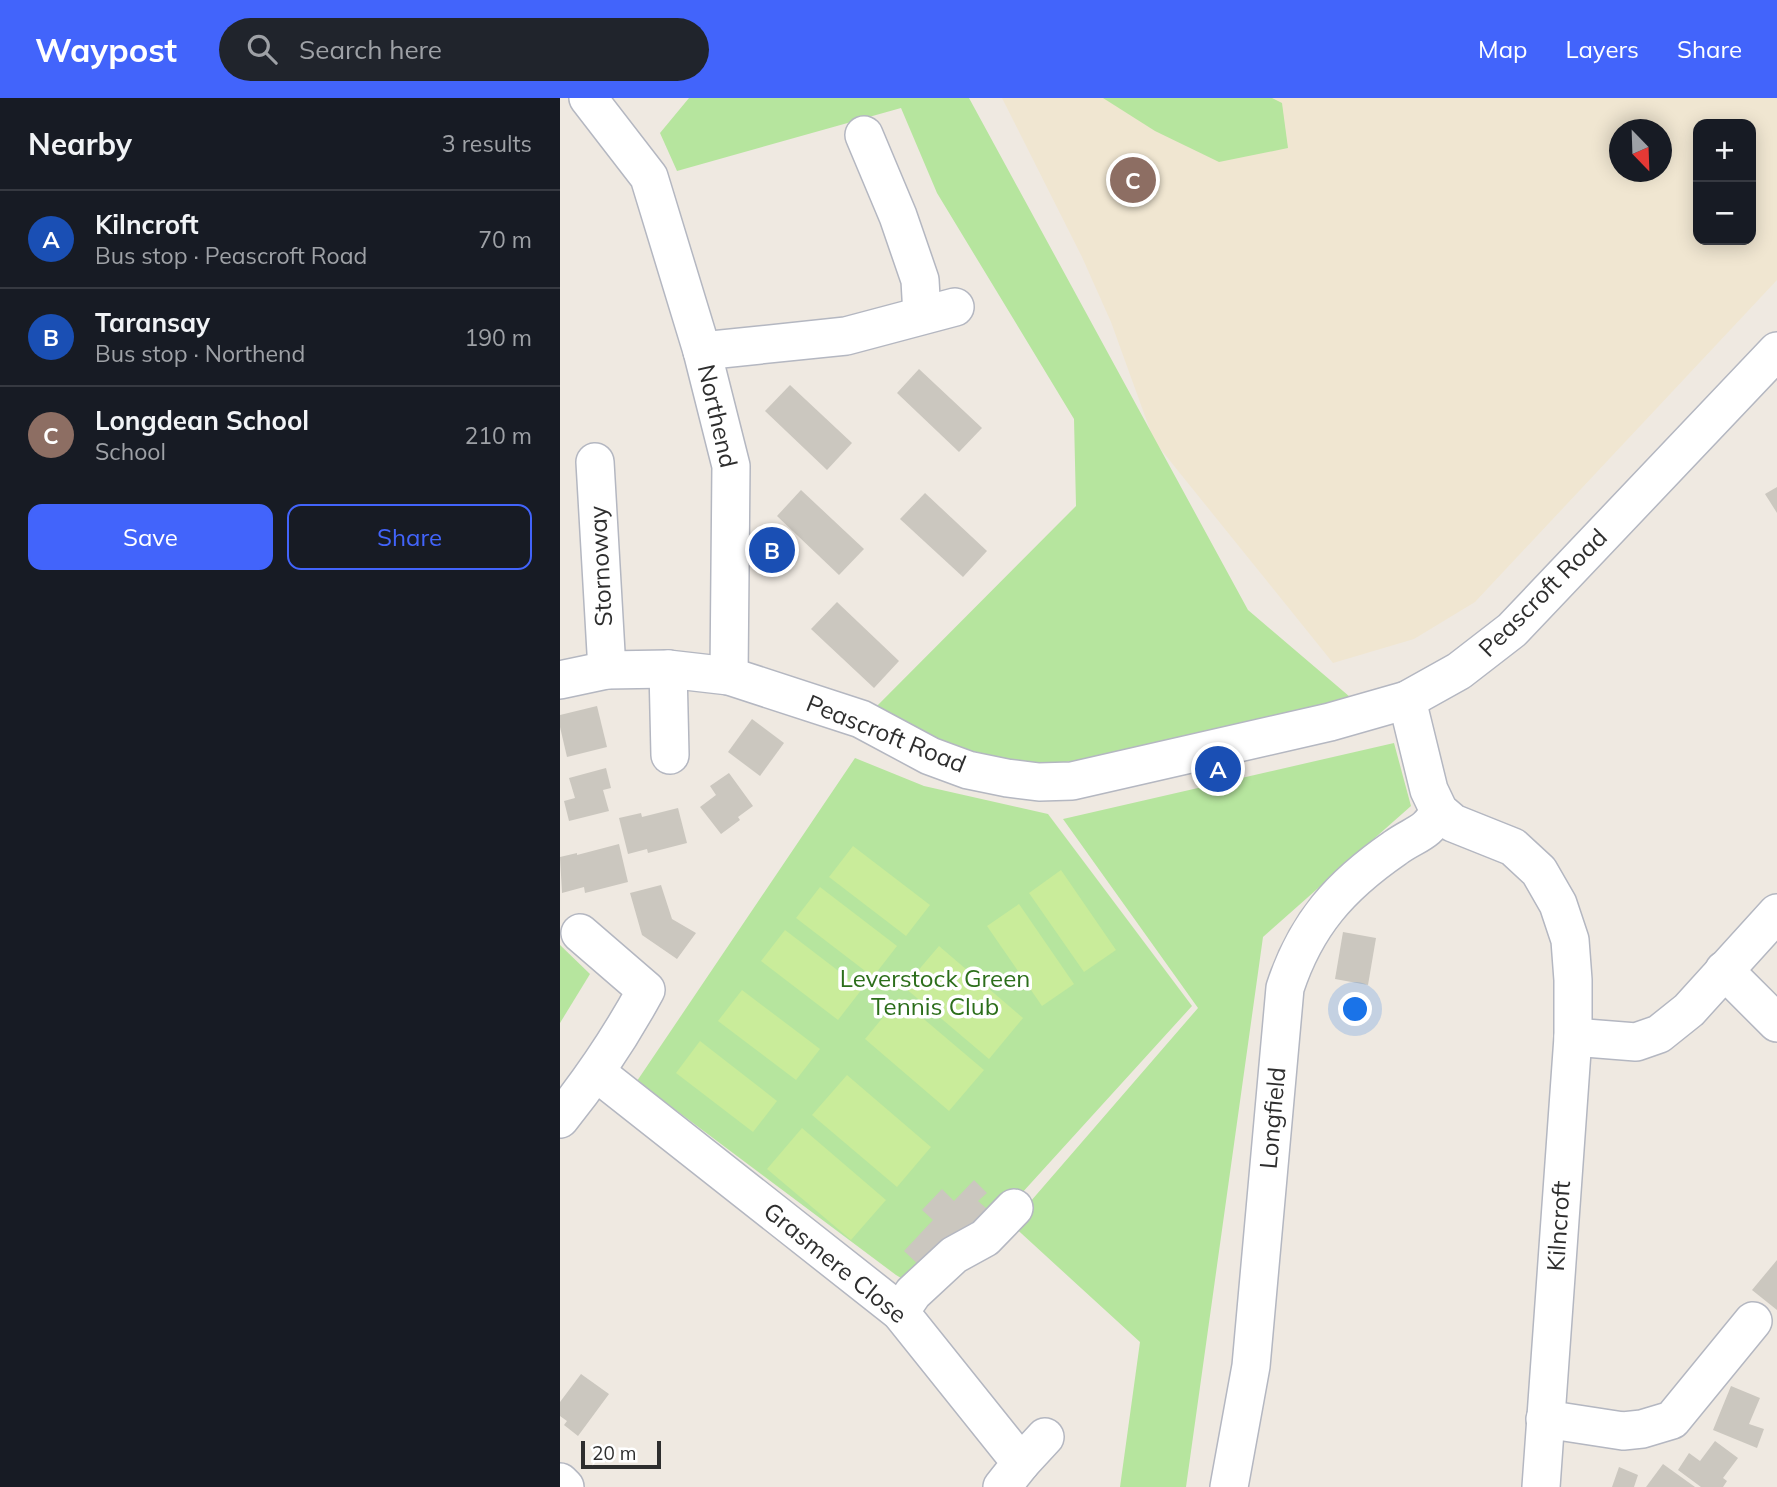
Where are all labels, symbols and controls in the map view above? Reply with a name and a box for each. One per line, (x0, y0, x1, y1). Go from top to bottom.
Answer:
search box (219, 18, 709, 81)
text: Waypost (35, 29, 177, 70)
icon: search (243, 30, 281, 68)
text: Search here (299, 33, 442, 66)
text: Map (1478, 34, 1527, 64)
text: Layers (1565, 34, 1639, 64)
text: Share (1677, 34, 1742, 64)
north arrow (1609, 119, 1672, 182)
map controls (1693, 119, 1756, 245)
button: + (1693, 119, 1756, 182)
text: Nearby (28, 125, 132, 163)
text: 3 results (442, 129, 532, 158)
pin: C (1110, 154, 1156, 206)
button: − (1693, 182, 1756, 245)
text: Kilncroft (95, 208, 199, 241)
text: A (42, 225, 60, 254)
text: 70 m (478, 225, 532, 254)
text: Bus stop · Peascroft Road (95, 241, 367, 270)
text: Taransay (95, 306, 210, 339)
text: B (43, 323, 59, 352)
text: 190 m (464, 323, 532, 352)
text: Bus stop · Northend (95, 339, 305, 368)
street label: Northend (692, 361, 744, 470)
text: Longdean School (95, 404, 309, 437)
text: C (43, 421, 59, 450)
text: 210 m (464, 421, 532, 450)
text: School (95, 437, 166, 466)
button: Save (28, 504, 273, 570)
button: Share (287, 504, 532, 570)
street label: Stornoway (582, 505, 618, 627)
street label: Peascroft Road (1472, 522, 1613, 663)
pin: B (749, 524, 795, 576)
street label: Peascroft Road (802, 687, 971, 779)
pin: A (1195, 743, 1241, 795)
park label: Leverstock Green Tennis Club (840, 963, 1030, 1021)
your location (1338, 992, 1372, 1026)
street label: Longfield (1253, 1066, 1291, 1170)
street label: Kilncroft (1540, 1180, 1576, 1272)
street label: Grasmere Close (758, 1195, 913, 1329)
scale bar (581, 1438, 662, 1470)
text: 20 m (592, 1441, 636, 1465)

